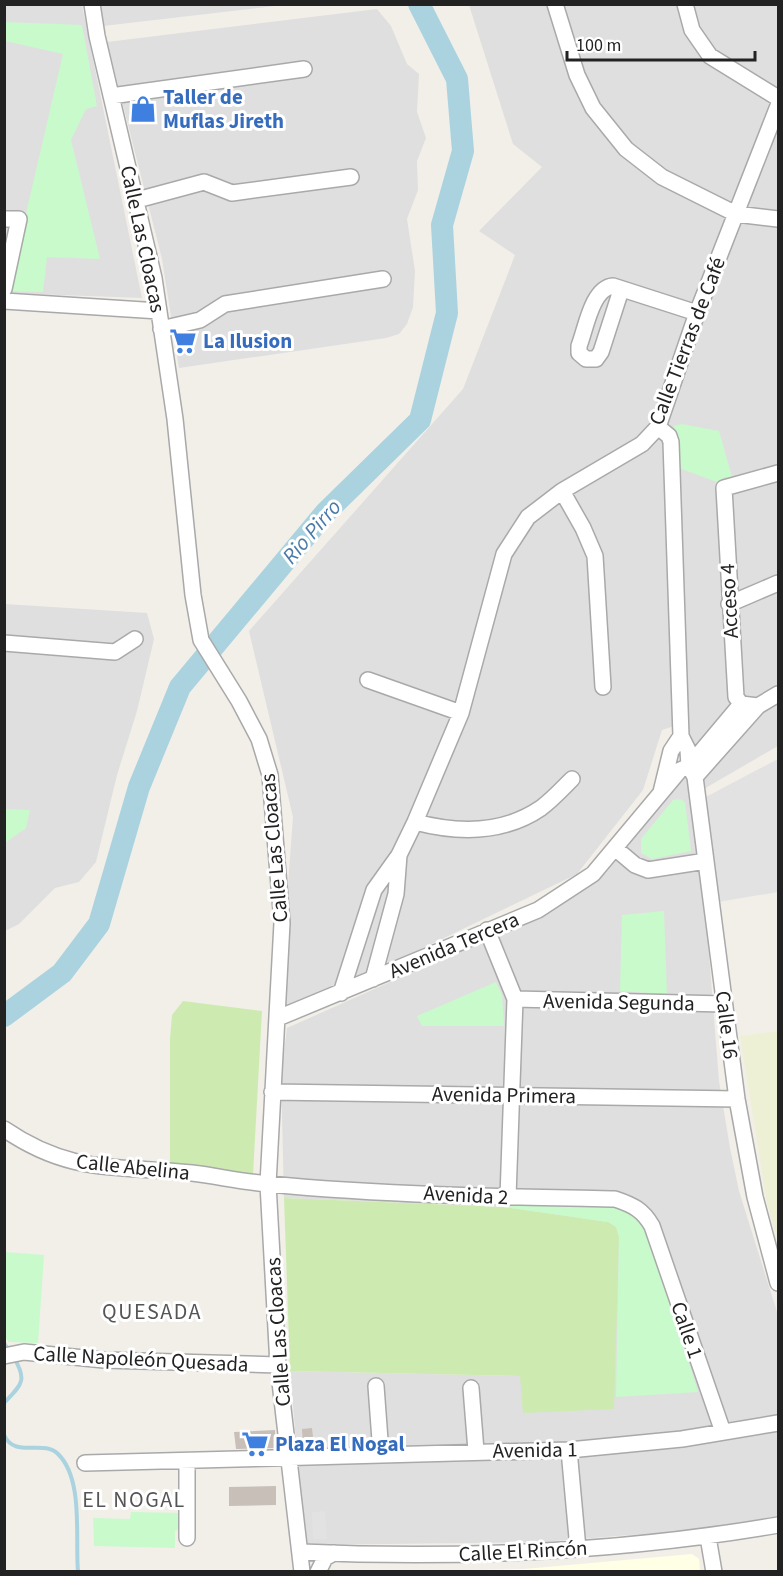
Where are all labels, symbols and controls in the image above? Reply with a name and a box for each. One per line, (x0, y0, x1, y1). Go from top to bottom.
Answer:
scale bar (567, 24, 754, 62)
text: 100 m (576, 33, 621, 58)
place label: Taller de Muflas Jireth (163, 82, 284, 136)
shop icon: Taller de Muflas Jireth (128, 94, 158, 124)
street label: Calle Las Cloacas (113, 163, 173, 315)
street label: Calle Tierras de Café (641, 253, 733, 429)
supermarket icon: La Ilusion (168, 326, 198, 356)
place label: La Ilusion (203, 326, 292, 356)
water label: Rio Pirro (275, 492, 349, 571)
street label: Acceso 4 (712, 563, 746, 639)
street label: Calle Las Cloacas (253, 772, 295, 924)
street label: Avenida Tercera (384, 904, 524, 986)
street label: Avenida Segunda (543, 986, 695, 1018)
street label: Calle 16 (708, 989, 746, 1061)
street label: Avenida Primera (432, 1079, 576, 1111)
street label: Calle Abelina (75, 1146, 191, 1188)
street label: Avenida 2 (423, 1178, 509, 1212)
street label: Calle Las Cloacas (258, 1256, 298, 1408)
district label: QUESADA (102, 1296, 202, 1328)
street label: Calle 1 (663, 1298, 711, 1362)
street label: Calle Napoleón Quesada (33, 1338, 249, 1380)
supermarket icon: Plaza El Nogal (240, 1429, 270, 1459)
place label: Plaza El Nogal (275, 1429, 404, 1459)
street label: Avenida 1 (492, 1434, 578, 1466)
district label: EL NOGAL (82, 1484, 186, 1516)
street label: Calle El Rincón (458, 1533, 588, 1569)

